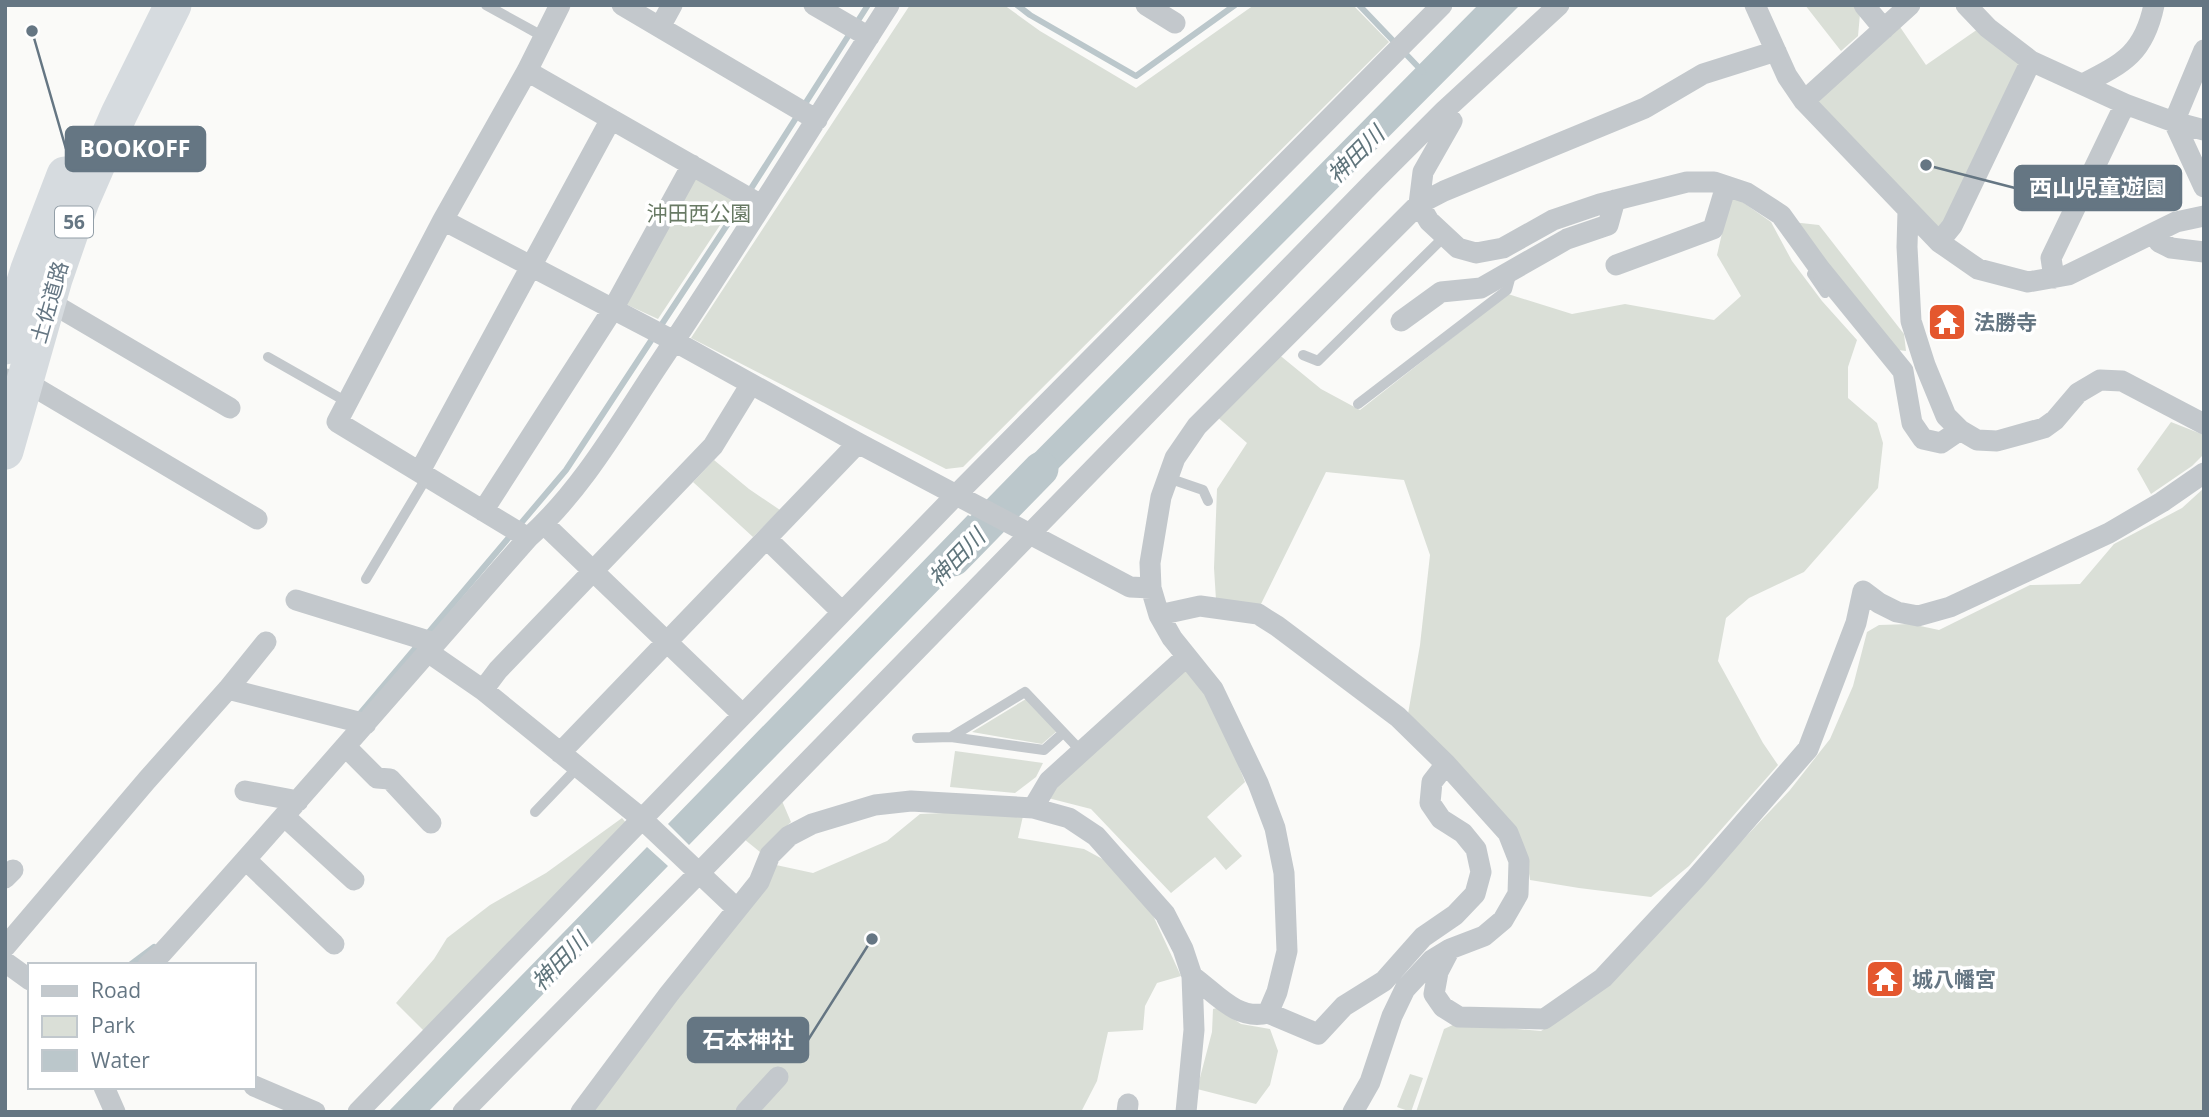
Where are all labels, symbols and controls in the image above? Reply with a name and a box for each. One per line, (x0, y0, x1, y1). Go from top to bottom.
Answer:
water label: 神田川 (1319, 116, 1393, 190)
callout: BOOKOFF (66, 127, 205, 171)
text: BOOKOFF (80, 132, 190, 164)
callout: 西山児童遊園 (2015, 166, 2181, 210)
text: 西山児童遊園 (2029, 171, 2167, 203)
park label: 沖田西公園 (647, 199, 752, 227)
road number: 56 (55, 206, 93, 238)
street label: 土佐道路 (24, 258, 74, 346)
temple icon: 法勝寺 (1926, 301, 1968, 343)
place label: 法勝寺 (1974, 308, 2037, 336)
water label: 神田川 (921, 519, 994, 593)
water label: 神田川 (524, 923, 597, 997)
temple icon: 城八幡宮 (1864, 958, 1906, 1000)
legend (28, 963, 256, 1089)
place label: 城八幡宮 (1912, 965, 1996, 993)
text: Road (91, 976, 141, 1004)
text: Park (91, 1011, 135, 1039)
callout: 石本神社 (688, 1018, 808, 1062)
text: 石本神社 (702, 1023, 794, 1055)
text: Water (91, 1046, 150, 1074)

